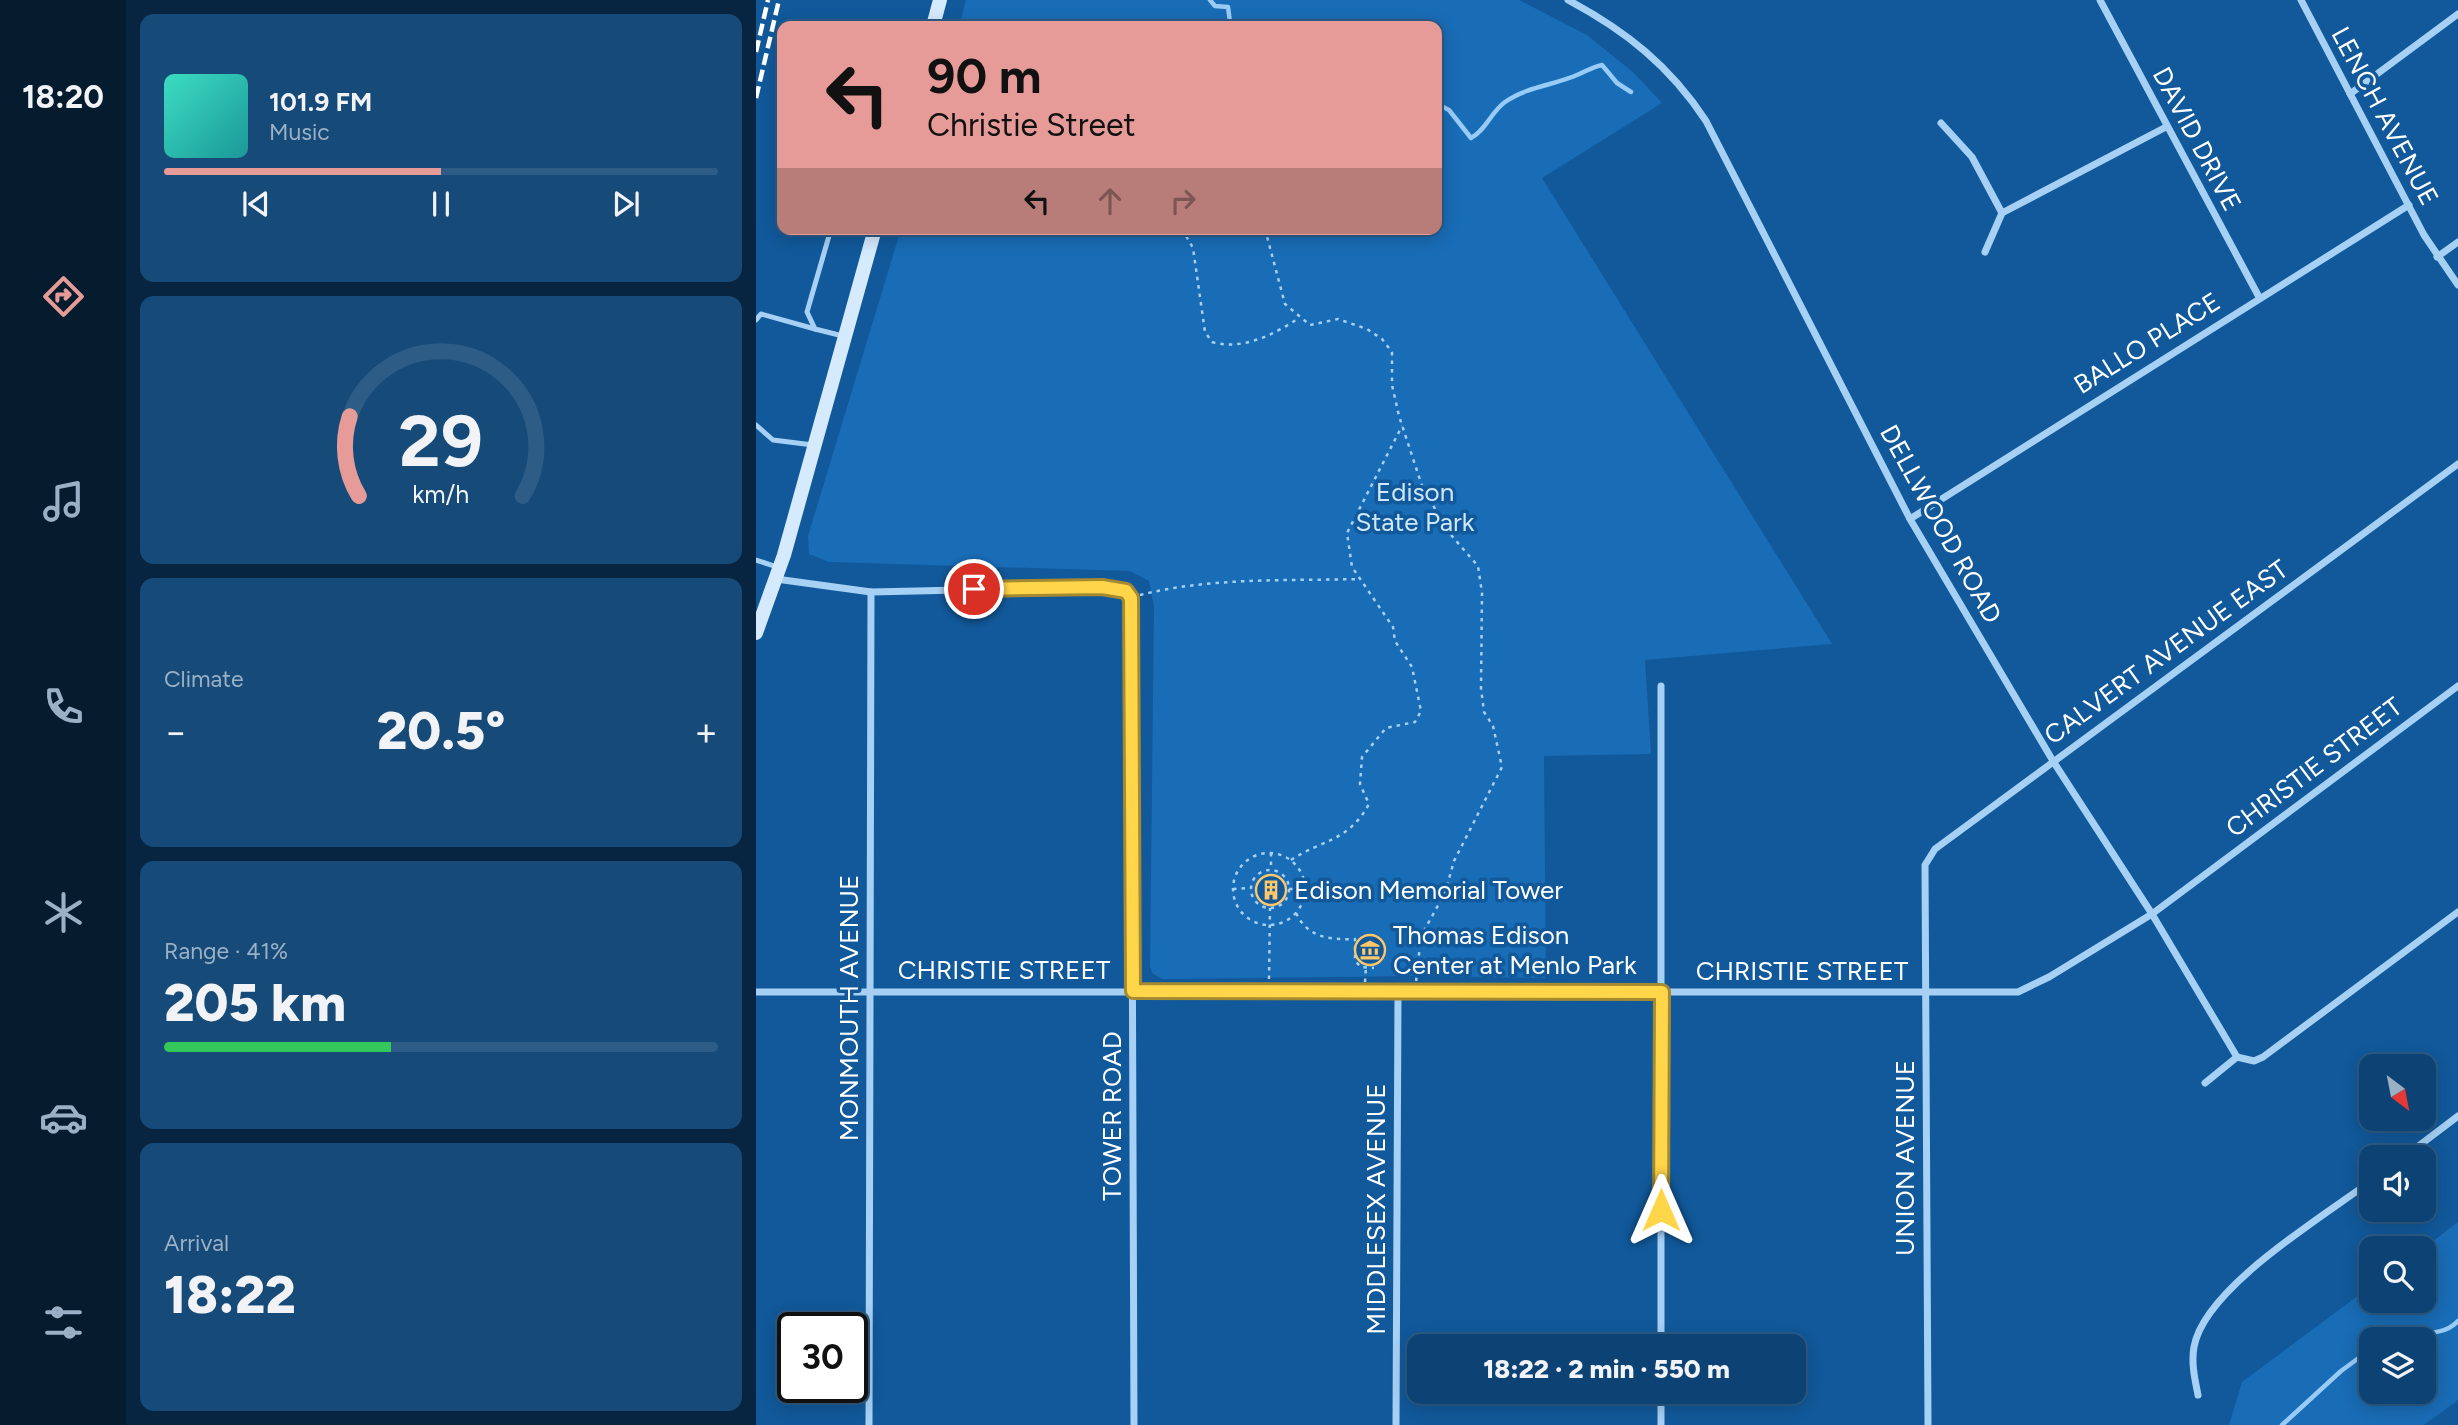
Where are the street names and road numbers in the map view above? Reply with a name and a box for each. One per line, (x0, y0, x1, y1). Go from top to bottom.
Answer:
street label: LENCH AVENUE (2325, 21, 2445, 211)
street label: DAVID DRIVE (2146, 62, 2248, 216)
street label: BALLO PLACE (2068, 285, 2226, 401)
street label: DELLWOOD ROAD (1873, 419, 2009, 629)
street label: CALVERT AVENUE EAST (2038, 552, 2295, 751)
street label: CHRISTIE STREET (2220, 690, 2409, 844)
street label: MONMOUTH AVENUE (833, 875, 865, 1141)
street label: CHRISTIE STREET (898, 954, 1111, 986)
street label: CHRISTIE STREET (1696, 955, 1909, 987)
street label: TOWER ROAD (1096, 1031, 1128, 1201)
street label: UNION AVENUE (1889, 1060, 1921, 1256)
street label: MIDDLESEX AVENUE (1360, 1083, 1392, 1335)

